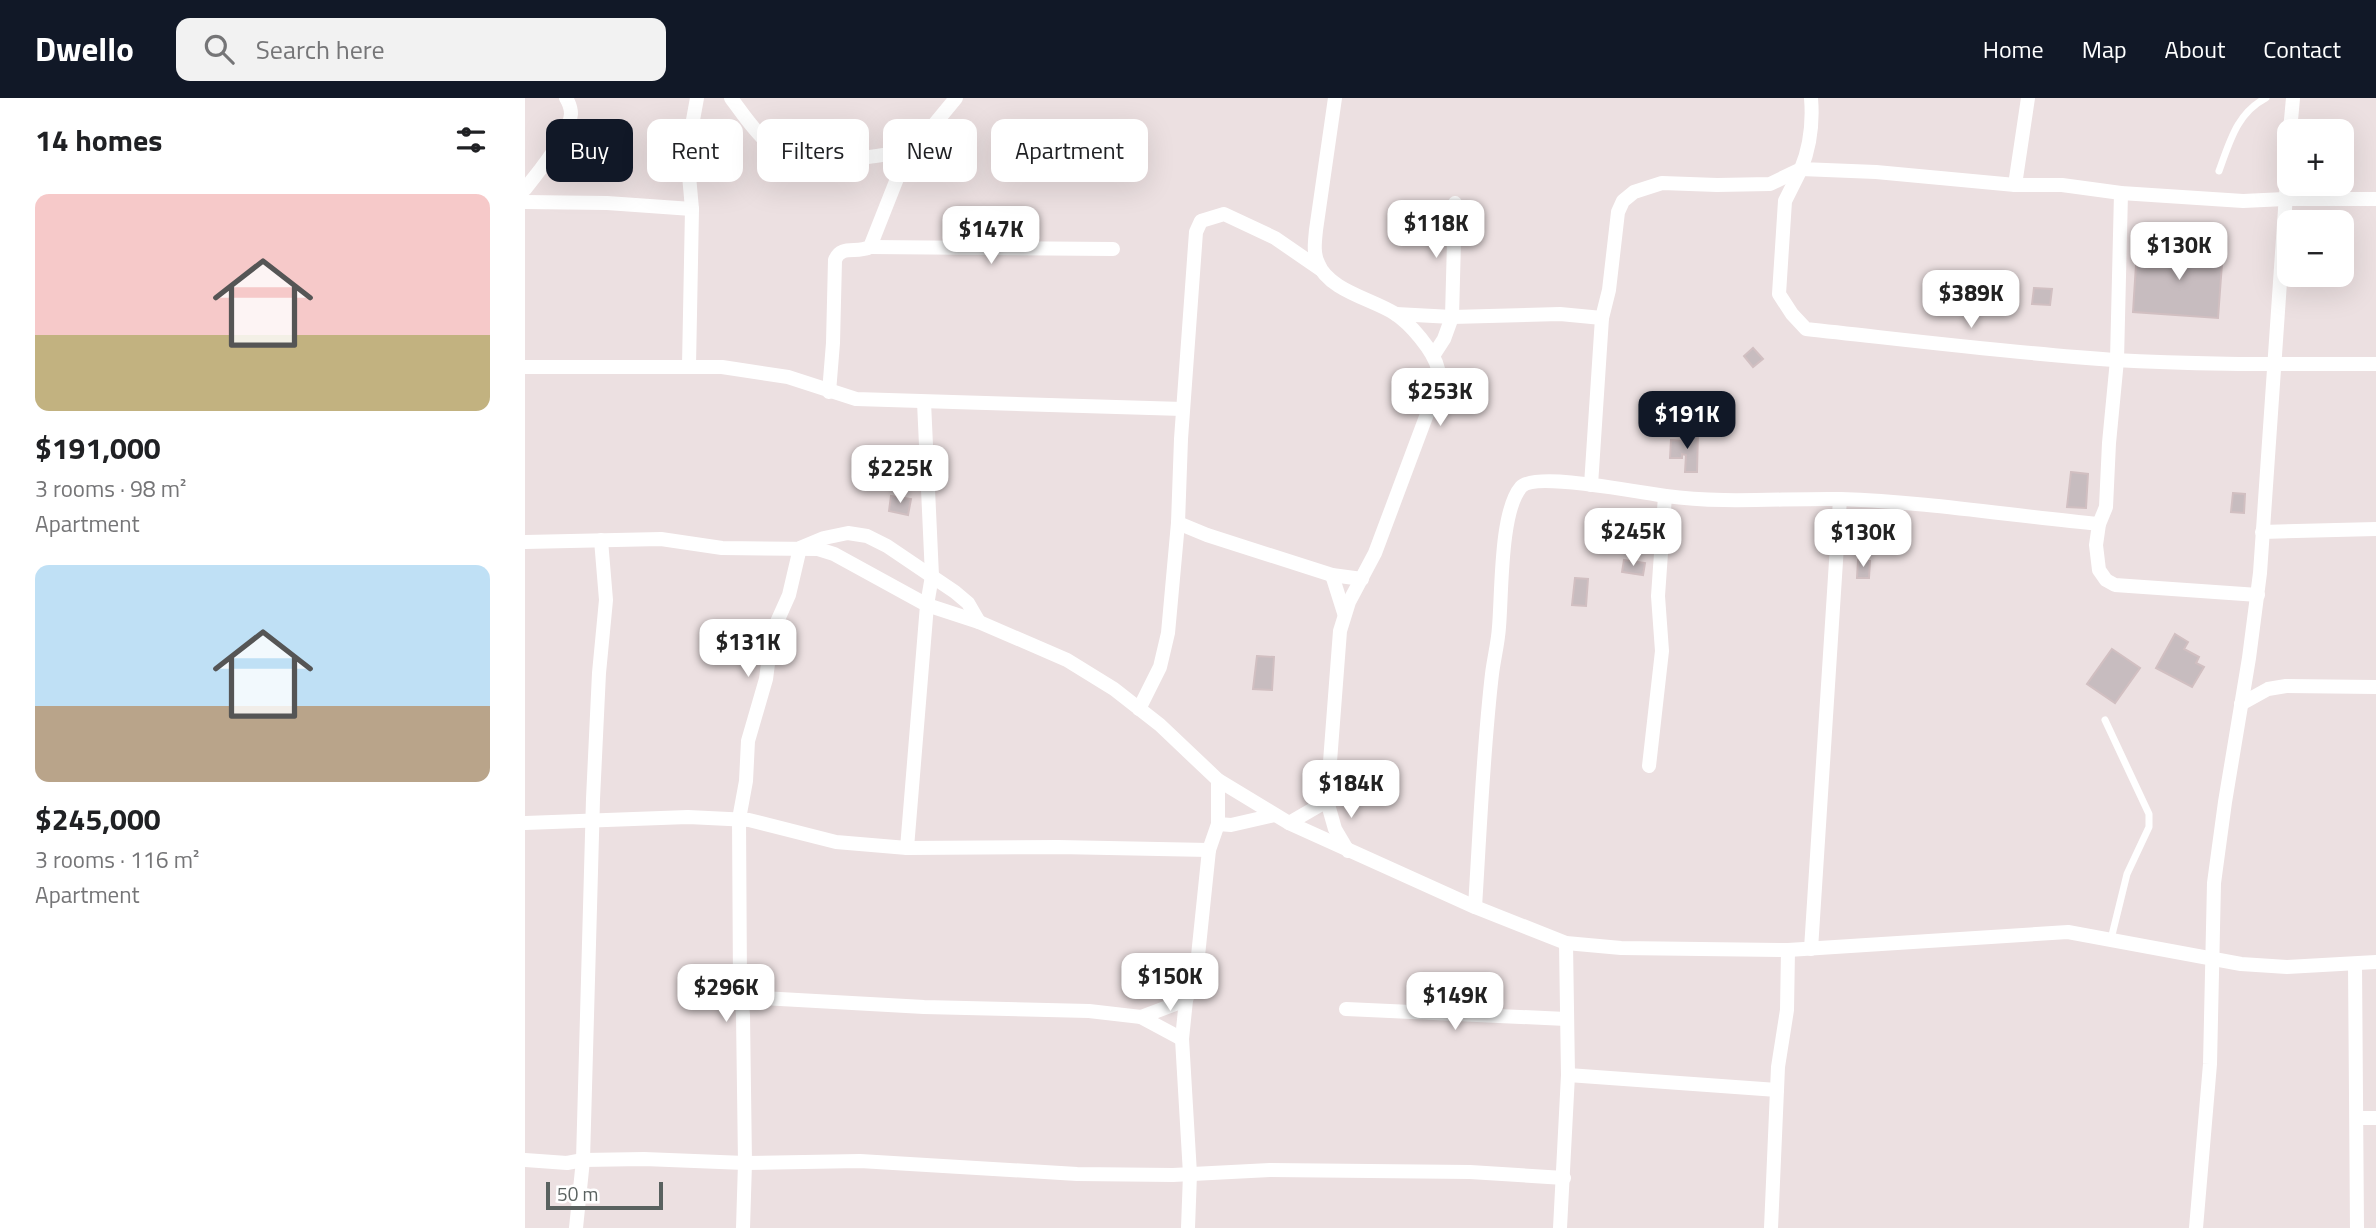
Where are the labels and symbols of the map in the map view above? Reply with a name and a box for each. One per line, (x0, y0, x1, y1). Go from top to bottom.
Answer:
pin: $118K (1387, 200, 1485, 260)
pin: $147K (942, 206, 1040, 266)
pin: $130K (2130, 222, 2228, 282)
pin: $389K (1922, 271, 2020, 330)
pin: $253K (1391, 368, 1489, 428)
pin: $191K (1638, 392, 1736, 451)
pin: $225K (851, 446, 949, 505)
pin: $245K (1584, 508, 1682, 568)
pin: $130K (1814, 510, 1912, 569)
pin: $131K (699, 620, 797, 679)
pin: $184K (1302, 760, 1400, 820)
pin: $150K (1121, 954, 1219, 1013)
pin: $296K (677, 964, 775, 1024)
pin: $149K (1406, 972, 1504, 1032)
scale bar (546, 1179, 663, 1211)

